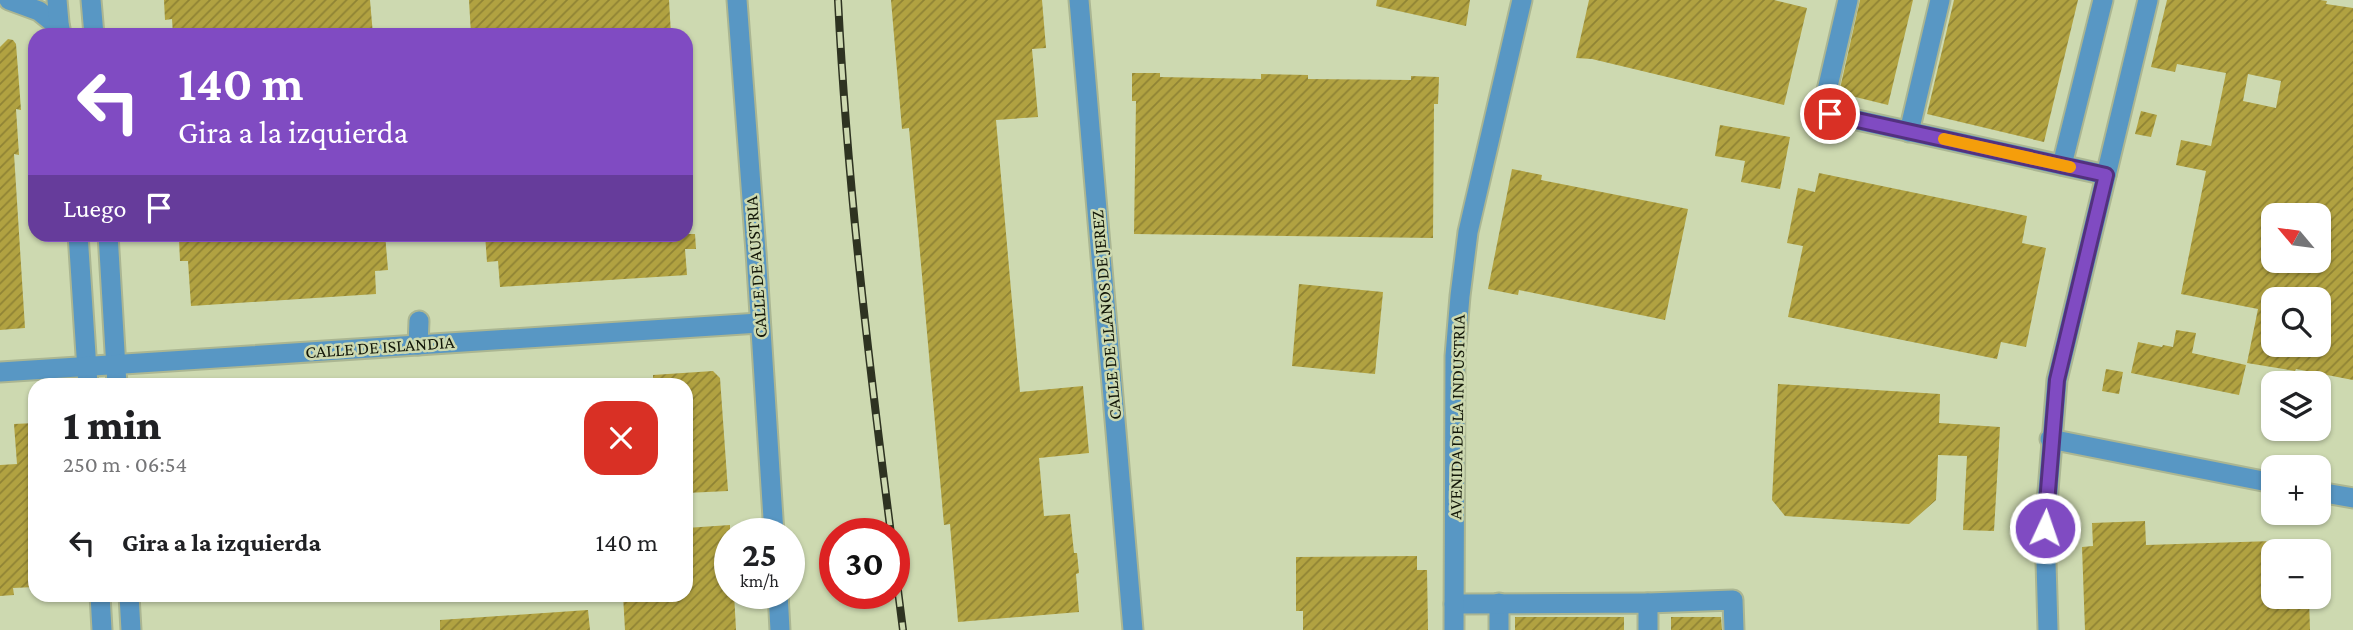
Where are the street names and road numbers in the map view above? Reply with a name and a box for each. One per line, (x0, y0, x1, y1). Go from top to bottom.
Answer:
street label: CALLE DE AUSTRIA (741, 195, 771, 339)
street label: CALLE DE LLANOS DE JEREZ (1087, 209, 1125, 421)
street label: AVENIDA DE LA INDUSTRIA (1445, 313, 1469, 520)
street label: CALLE DE ISLANDIA (305, 332, 456, 362)

